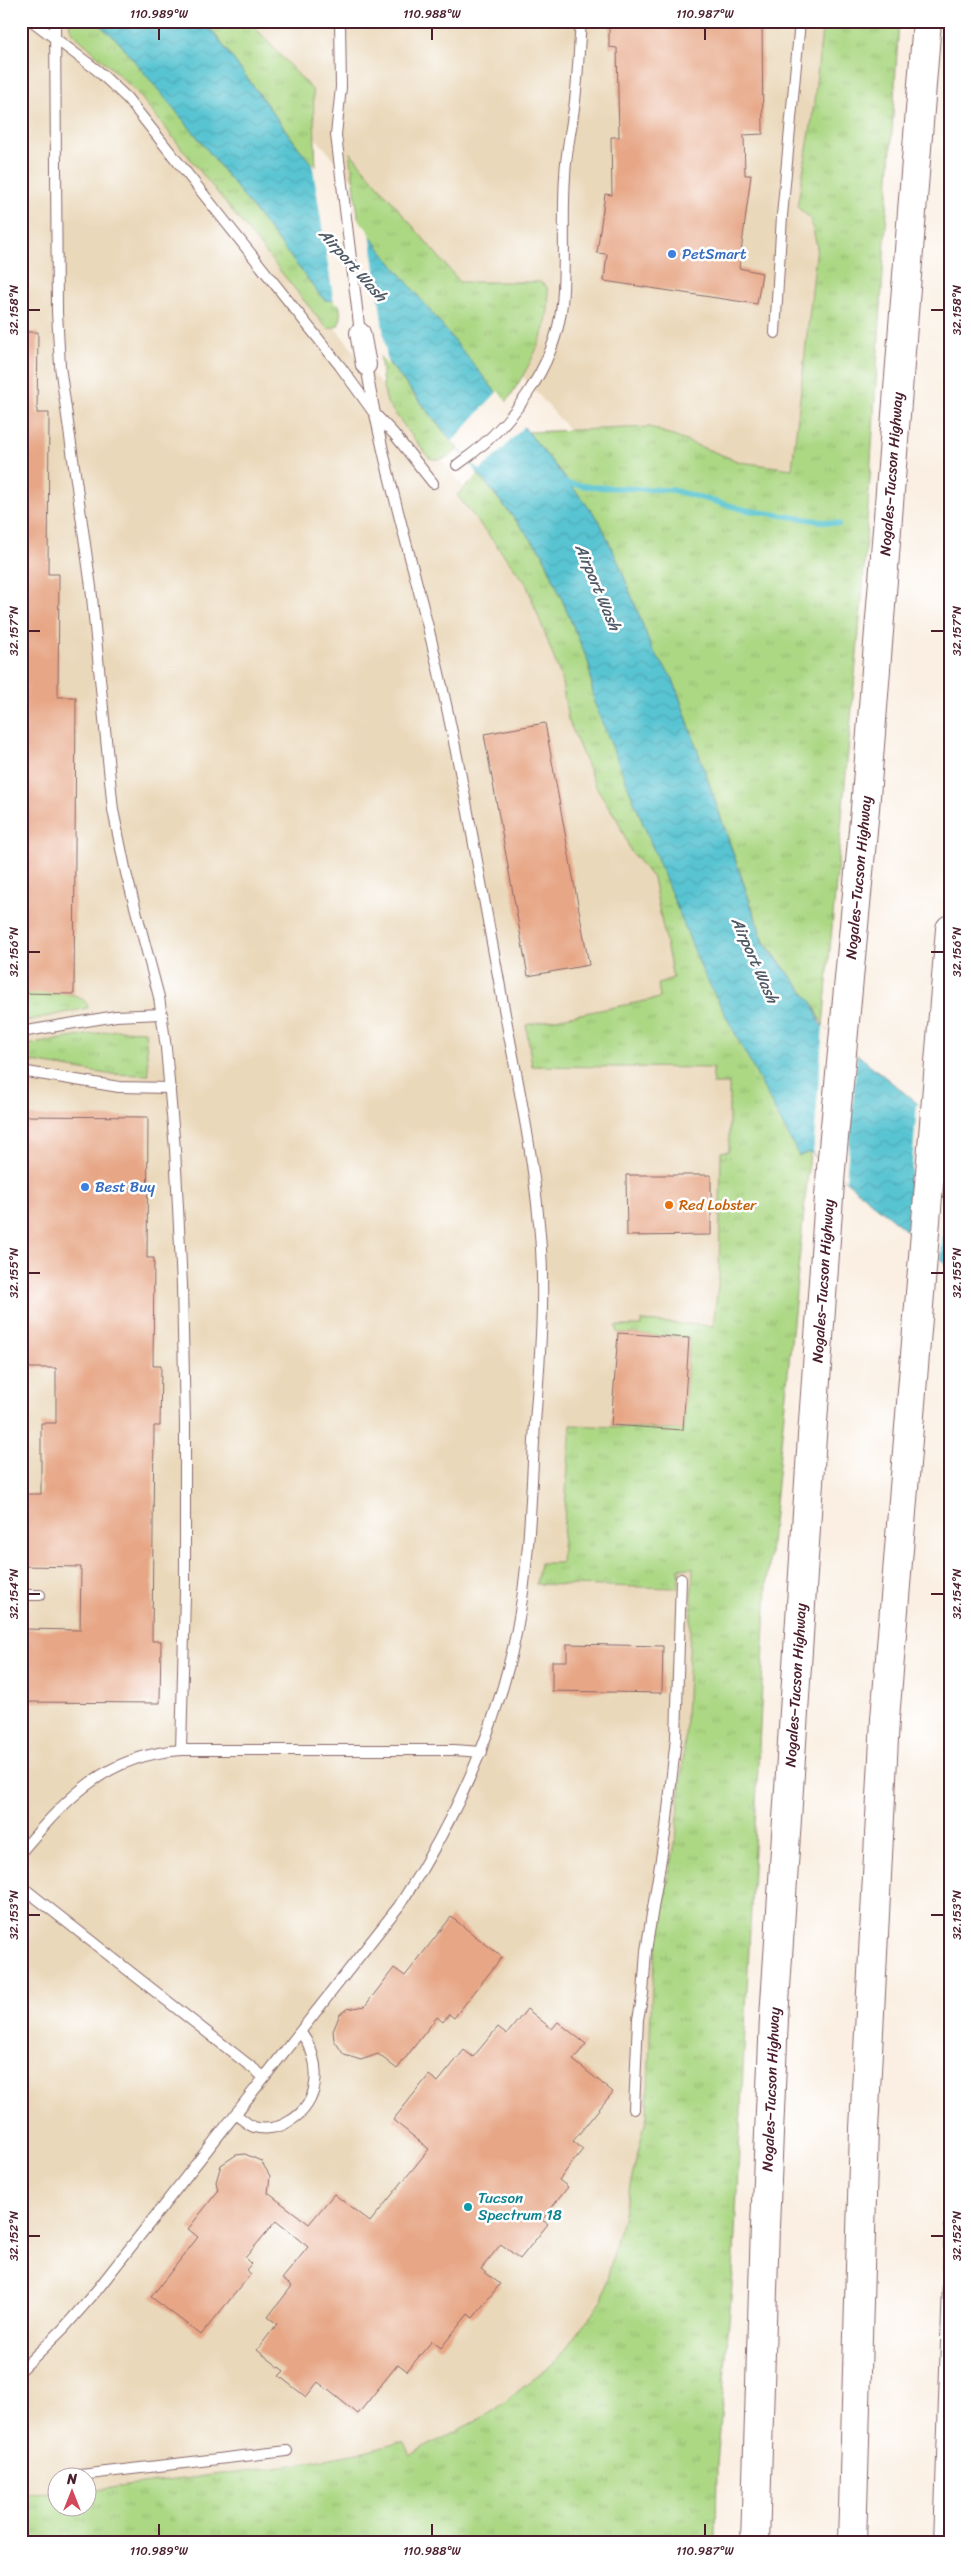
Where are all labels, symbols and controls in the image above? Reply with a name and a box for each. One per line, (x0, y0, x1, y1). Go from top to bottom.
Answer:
text: 110.989°W (130, 3, 189, 25)
text: 110.988°W (403, 3, 462, 25)
text: 110.987°W (676, 3, 734, 25)
water label: Airport Wash (311, 220, 396, 310)
place label: PetSmart (682, 241, 747, 267)
marker: PetSmart (666, 248, 678, 260)
text: 32.158°N (3, 284, 25, 335)
text: 32.158°N (946, 284, 968, 335)
street label: Nogales–Tucson Highway (872, 391, 911, 557)
water label: Airport Wash (566, 538, 630, 636)
text: 32.157°N (3, 605, 25, 656)
text: 32.157°N (946, 605, 968, 656)
street label: Nogales–Tucson Highway (838, 794, 879, 961)
water label: Airport Wash (723, 911, 788, 1009)
text: 32.156°N (3, 926, 25, 977)
text: 32.156°N (946, 926, 968, 977)
place label: Best Buy (95, 1174, 155, 1200)
marker: Best Buy (79, 1181, 91, 1193)
place label: Red Lobster (679, 1192, 757, 1218)
street label: Nogales–Tucson Highway (804, 1198, 842, 1364)
marker: Red Lobster (663, 1199, 675, 1211)
text: 32.155°N (3, 1247, 25, 1298)
text: 32.155°N (946, 1247, 968, 1298)
text: 32.154°N (3, 1568, 25, 1619)
text: 32.154°N (946, 1568, 968, 1619)
street label: Nogales–Tucson Highway (777, 1602, 814, 1768)
text: 32.153°N (3, 1889, 25, 1940)
text: 32.153°N (946, 1889, 968, 1940)
street label: Nogales–Tucson Highway (754, 2006, 788, 2172)
place label: Tucson Spectrum 18 (478, 2185, 562, 2228)
marker: Tucson Spectrum 18 (462, 2201, 474, 2213)
text: 32.152°N (3, 2210, 25, 2261)
text: 32.152°N (946, 2210, 968, 2261)
north arrow (48, 2466, 98, 2516)
text: N (66, 2467, 77, 2492)
text: 110.989°W (130, 2540, 189, 2562)
text: 110.988°W (403, 2540, 462, 2562)
text: 110.987°W (676, 2540, 734, 2562)

